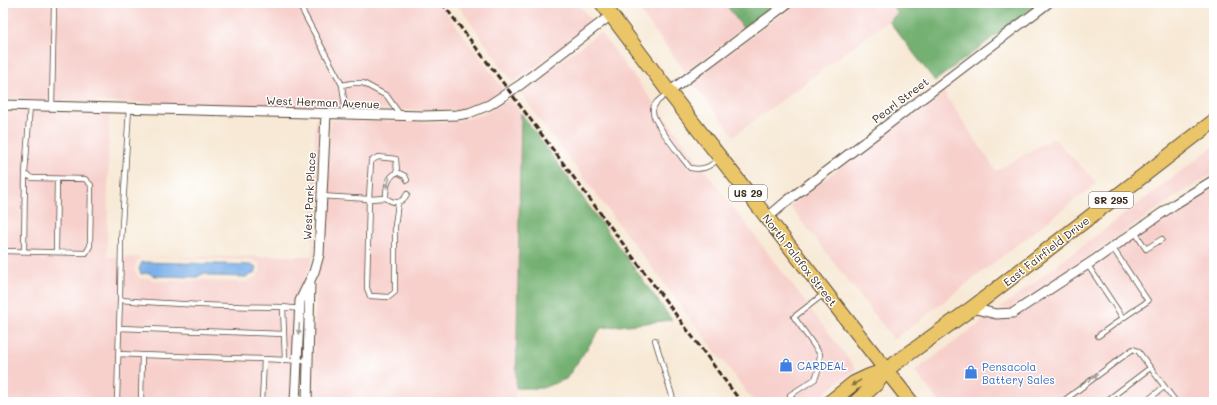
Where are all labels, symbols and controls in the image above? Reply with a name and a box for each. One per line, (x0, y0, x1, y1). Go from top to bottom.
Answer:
street label: Pearl Street (869, 74, 931, 126)
street label: West Herman Avenue (266, 93, 380, 111)
street label: West Park Place (299, 151, 319, 240)
one-way arrow (385, 178, 391, 190)
road number: US 29 (729, 185, 767, 201)
road number: SR 295 (1089, 192, 1133, 208)
street label: North Palafox Street (759, 211, 841, 309)
street label: East Fairfield Drive (1000, 212, 1092, 289)
one-way arrow (295, 323, 302, 335)
shop icon: CARDEAL (778, 357, 794, 373)
place label: CARDEAL (797, 358, 847, 373)
place label: Pensacola Battery Sales (982, 359, 1055, 387)
shop icon: Pensacola Battery Sales (963, 364, 979, 380)
one-way arrow (1088, 374, 1099, 383)
one-way arrow (850, 379, 862, 386)

